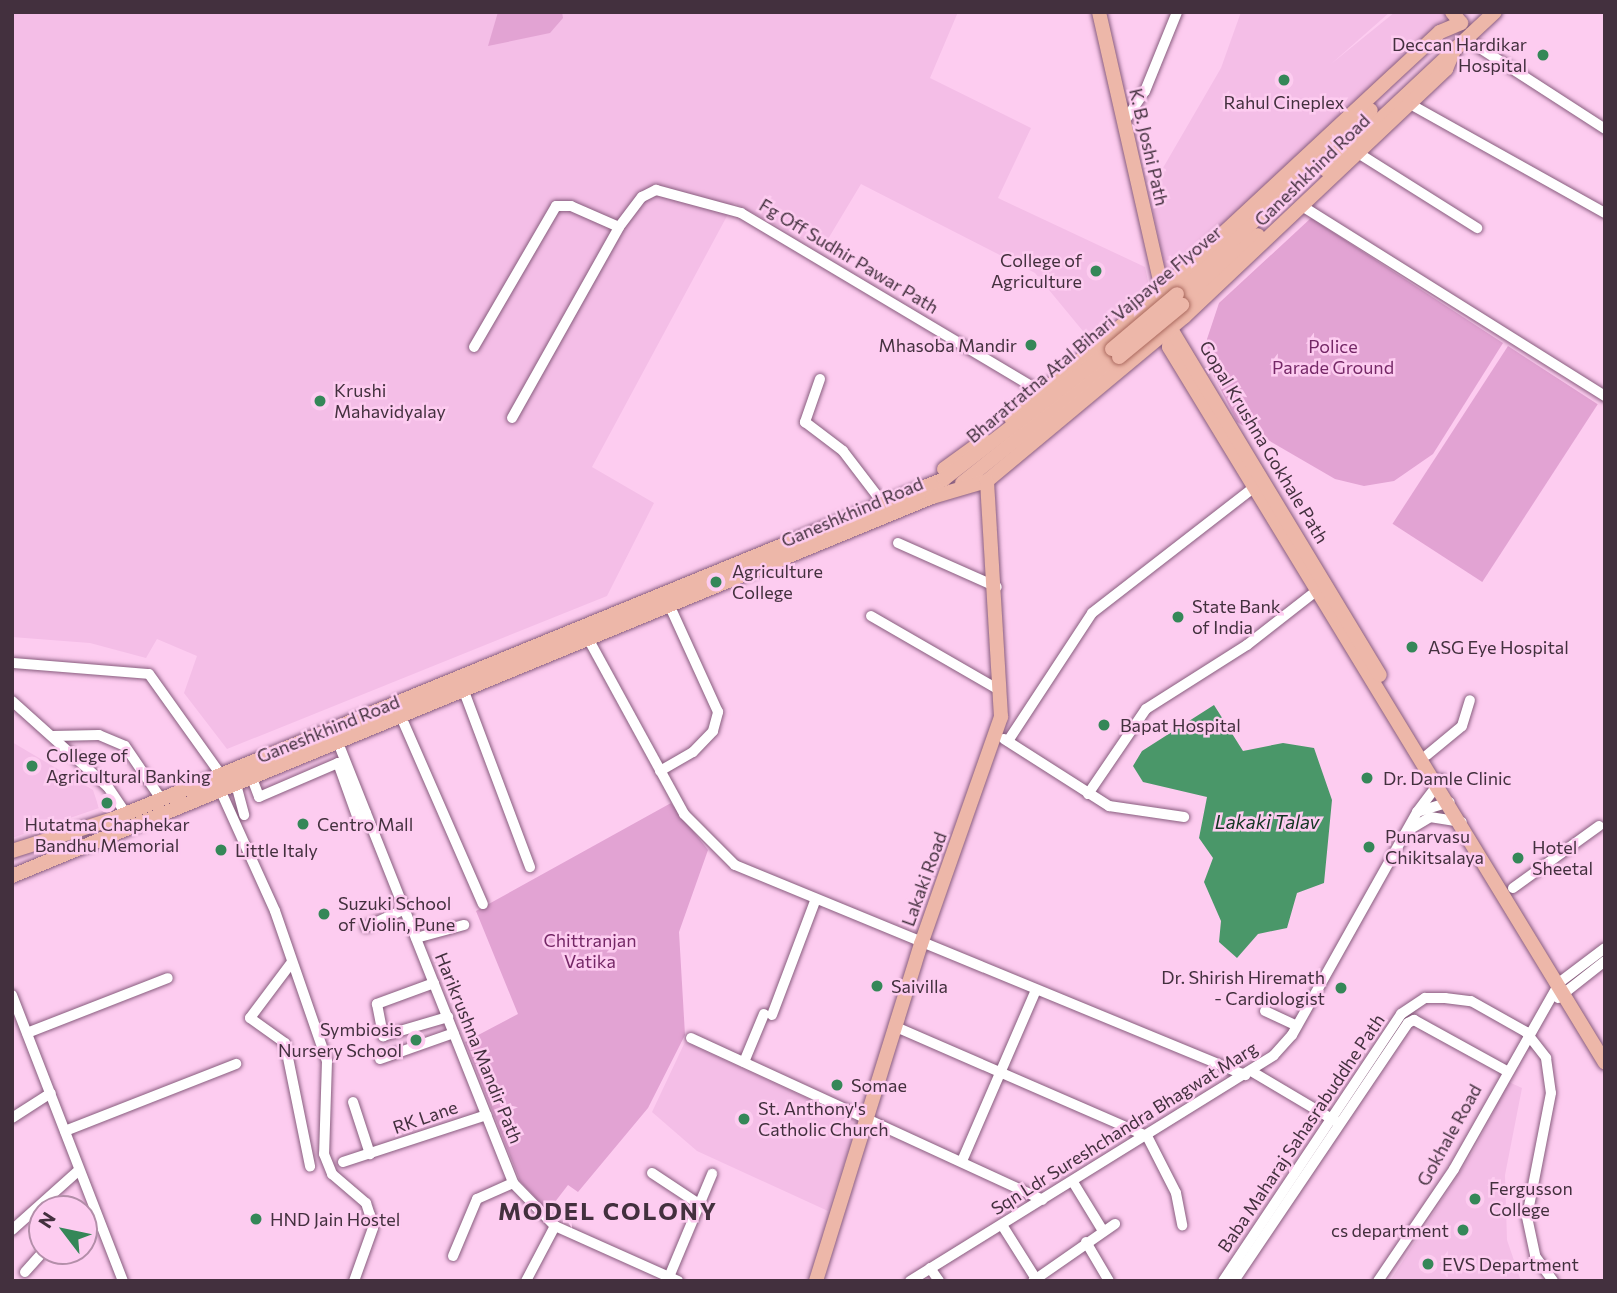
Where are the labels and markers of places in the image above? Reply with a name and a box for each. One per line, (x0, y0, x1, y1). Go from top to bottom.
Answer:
place label: Deccan Hardikar Hospital (1392, 34, 1527, 76)
marker: Deccan Hardikar Hospital (1533, 45, 1553, 65)
marker: Rahul Cineplex (1276, 72, 1292, 88)
place label: Rahul Cineplex (1224, 91, 1344, 113)
place label: College of Agriculture (991, 250, 1082, 292)
marker: College of Agriculture (1088, 263, 1104, 279)
place label: Mhasoba Mandir (879, 334, 1017, 356)
marker: Mhasoba Mandir (1023, 337, 1039, 353)
place label: Krushi Mahavidyalay (334, 380, 446, 422)
marker: Krushi Mahavidyalay (312, 393, 328, 409)
place label: Agriculture College (732, 561, 823, 604)
marker: Agriculture College (706, 572, 726, 592)
place label: State Bank of India (1192, 596, 1280, 638)
marker: State Bank of India (1170, 609, 1186, 625)
place label: ASG Eye Hospital (1428, 636, 1569, 658)
marker: ASG Eye Hospital (1402, 637, 1422, 657)
place label: Bapat Hospital (1120, 714, 1241, 736)
marker: Bapat Hospital (1094, 715, 1114, 735)
place label: College of Agricultural Banking (46, 745, 211, 788)
marker: College of Agricultural Banking (24, 758, 40, 774)
place label: Dr. Damle Clinic (1383, 767, 1512, 789)
marker: Dr. Damle Clinic (1357, 768, 1377, 788)
marker: Hutatma Chaphekar Bandhu Memorial (99, 795, 115, 811)
place label: Centro Mall (317, 813, 413, 835)
place label: Hutatma Chaphekar Bandhu Memorial (24, 814, 190, 856)
marker: Centro Mall (295, 816, 311, 832)
place label: Punarvasu Chikitsalaya (1385, 826, 1484, 868)
marker: Punarvasu Chikitsalaya (1359, 837, 1379, 857)
place label: Hotel Sheetal (1532, 837, 1593, 880)
place label: Little Italy (235, 839, 318, 861)
marker: Little Italy (213, 842, 229, 858)
marker: Hotel Sheetal (1510, 850, 1526, 866)
place label: Suzuki School of Violin, Pune (338, 893, 455, 936)
marker: Suzuki School of Violin, Pune (316, 906, 332, 922)
place label: Dr. Shirish Hiremath - Cardiologist (1161, 967, 1325, 1010)
place label: Saivilla (891, 975, 948, 997)
marker: Saivilla (869, 978, 885, 994)
marker: Dr. Shirish Hiremath - Cardiologist (1331, 978, 1351, 998)
place label: Symbiosis Nursery School (278, 1019, 402, 1062)
marker: Symbiosis Nursery School (408, 1032, 424, 1048)
place label: Somae (851, 1074, 907, 1096)
marker: Somae (829, 1077, 845, 1093)
place label: St. Anthony's Catholic Church (758, 1098, 889, 1140)
marker: St. Anthony's Catholic Church (736, 1111, 752, 1127)
place label: Fergusson College (1489, 1178, 1573, 1220)
marker: Fergusson College (1467, 1191, 1483, 1207)
place label: HND Jain Hostel (270, 1208, 400, 1230)
marker: HND Jain Hostel (248, 1211, 264, 1227)
place label: cs department (1331, 1219, 1449, 1241)
marker: cs department (1455, 1222, 1471, 1238)
place label: EVS Department (1442, 1253, 1579, 1275)
marker: EVS Department (1420, 1256, 1436, 1272)

